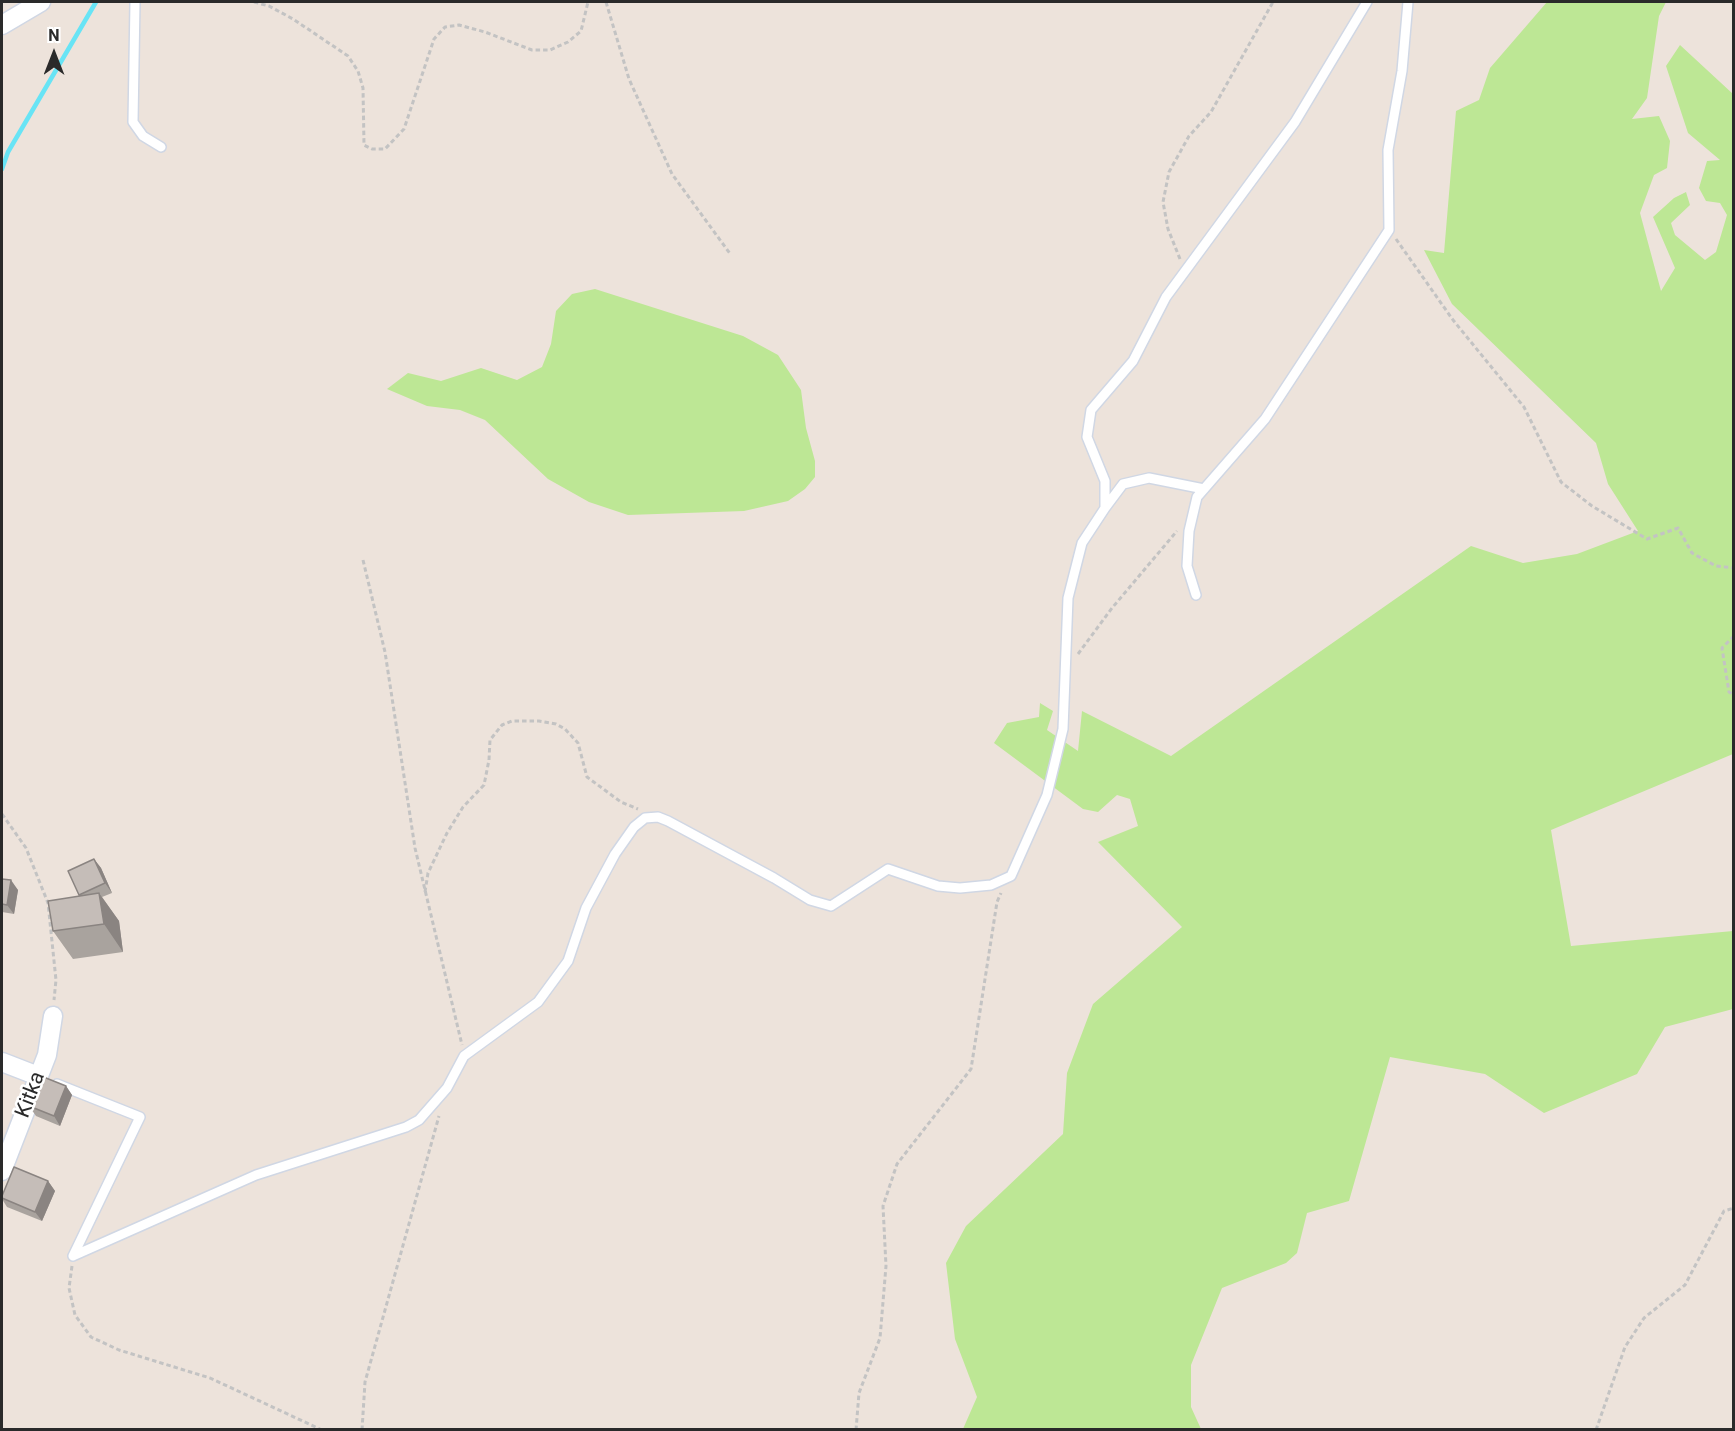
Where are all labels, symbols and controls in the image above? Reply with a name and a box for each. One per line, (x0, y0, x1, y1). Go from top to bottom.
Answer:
north arrow (24, 24, 84, 84)
text: N (48, 26, 60, 45)
street label: Kitka (11, 1068, 51, 1122)

